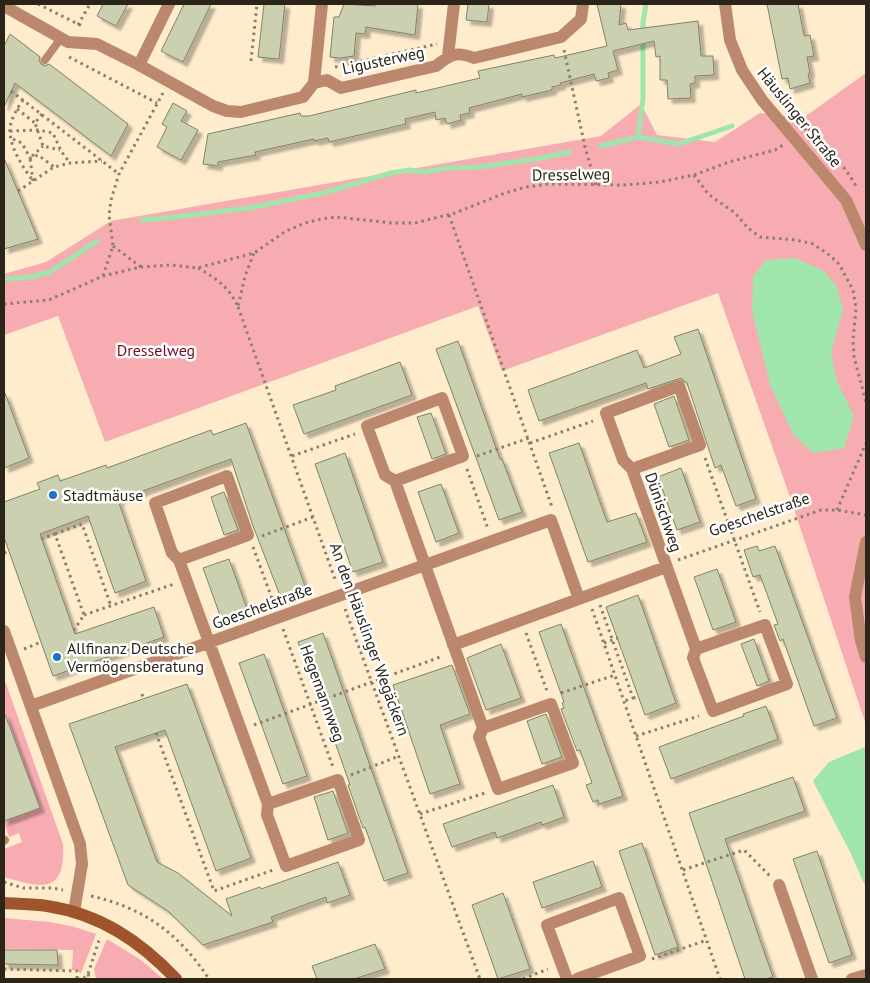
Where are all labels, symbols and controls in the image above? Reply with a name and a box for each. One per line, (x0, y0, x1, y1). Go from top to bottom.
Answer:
street label: Ligusterweg (340, 42, 426, 78)
street label: Häuslinger Straße (753, 63, 847, 171)
street label: Dresselweg (532, 163, 610, 185)
park label: Dresselweg (117, 340, 195, 360)
street label: Dünischweg (641, 470, 687, 554)
place label: Stadtmäuse (63, 485, 143, 505)
street label: Goeschelstraße (706, 487, 812, 541)
marker: Stadtmäuse (47, 489, 59, 501)
street label: An den Häuslinger Wegäckern (326, 540, 414, 738)
street label: Goeschelstraße (209, 579, 315, 633)
place label: Allfinanz Deutsche Vermögensberatung (66, 638, 204, 676)
street label: Hegemannweg (296, 642, 350, 744)
marker: Allfinanz Deutsche Vermögensberatung (51, 651, 63, 663)

